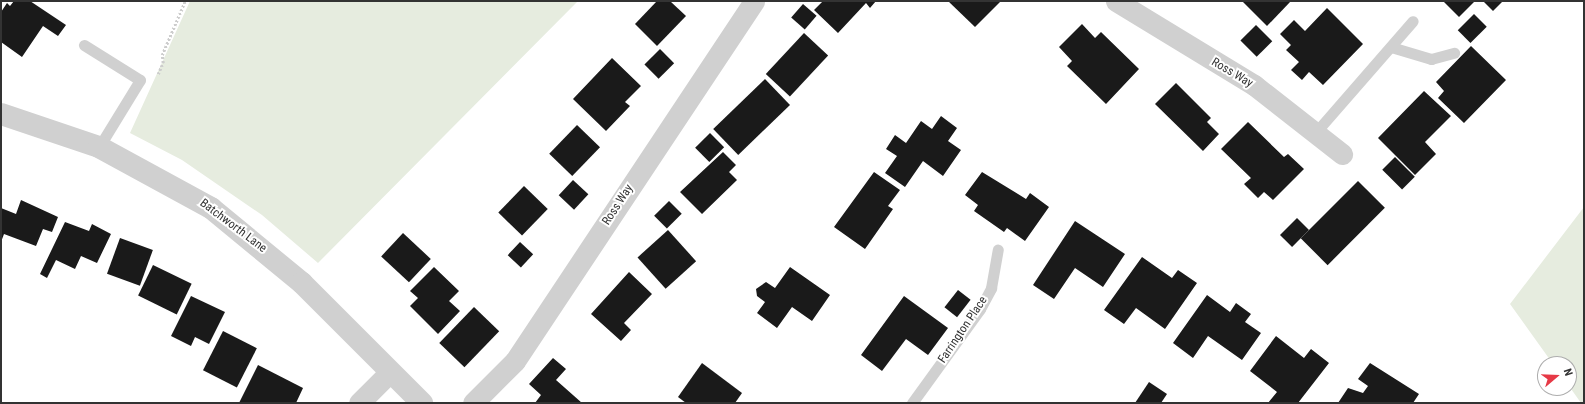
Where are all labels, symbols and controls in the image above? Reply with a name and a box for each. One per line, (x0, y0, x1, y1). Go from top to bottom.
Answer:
street label: Ross Way (1209, 55, 1255, 91)
street label: Ross Way (600, 182, 636, 228)
street label: Batchworth Lane (197, 196, 269, 256)
street label: Farrington Place (935, 294, 991, 366)
north arrow (1537, 356, 1577, 396)
text: N (1561, 367, 1575, 378)

